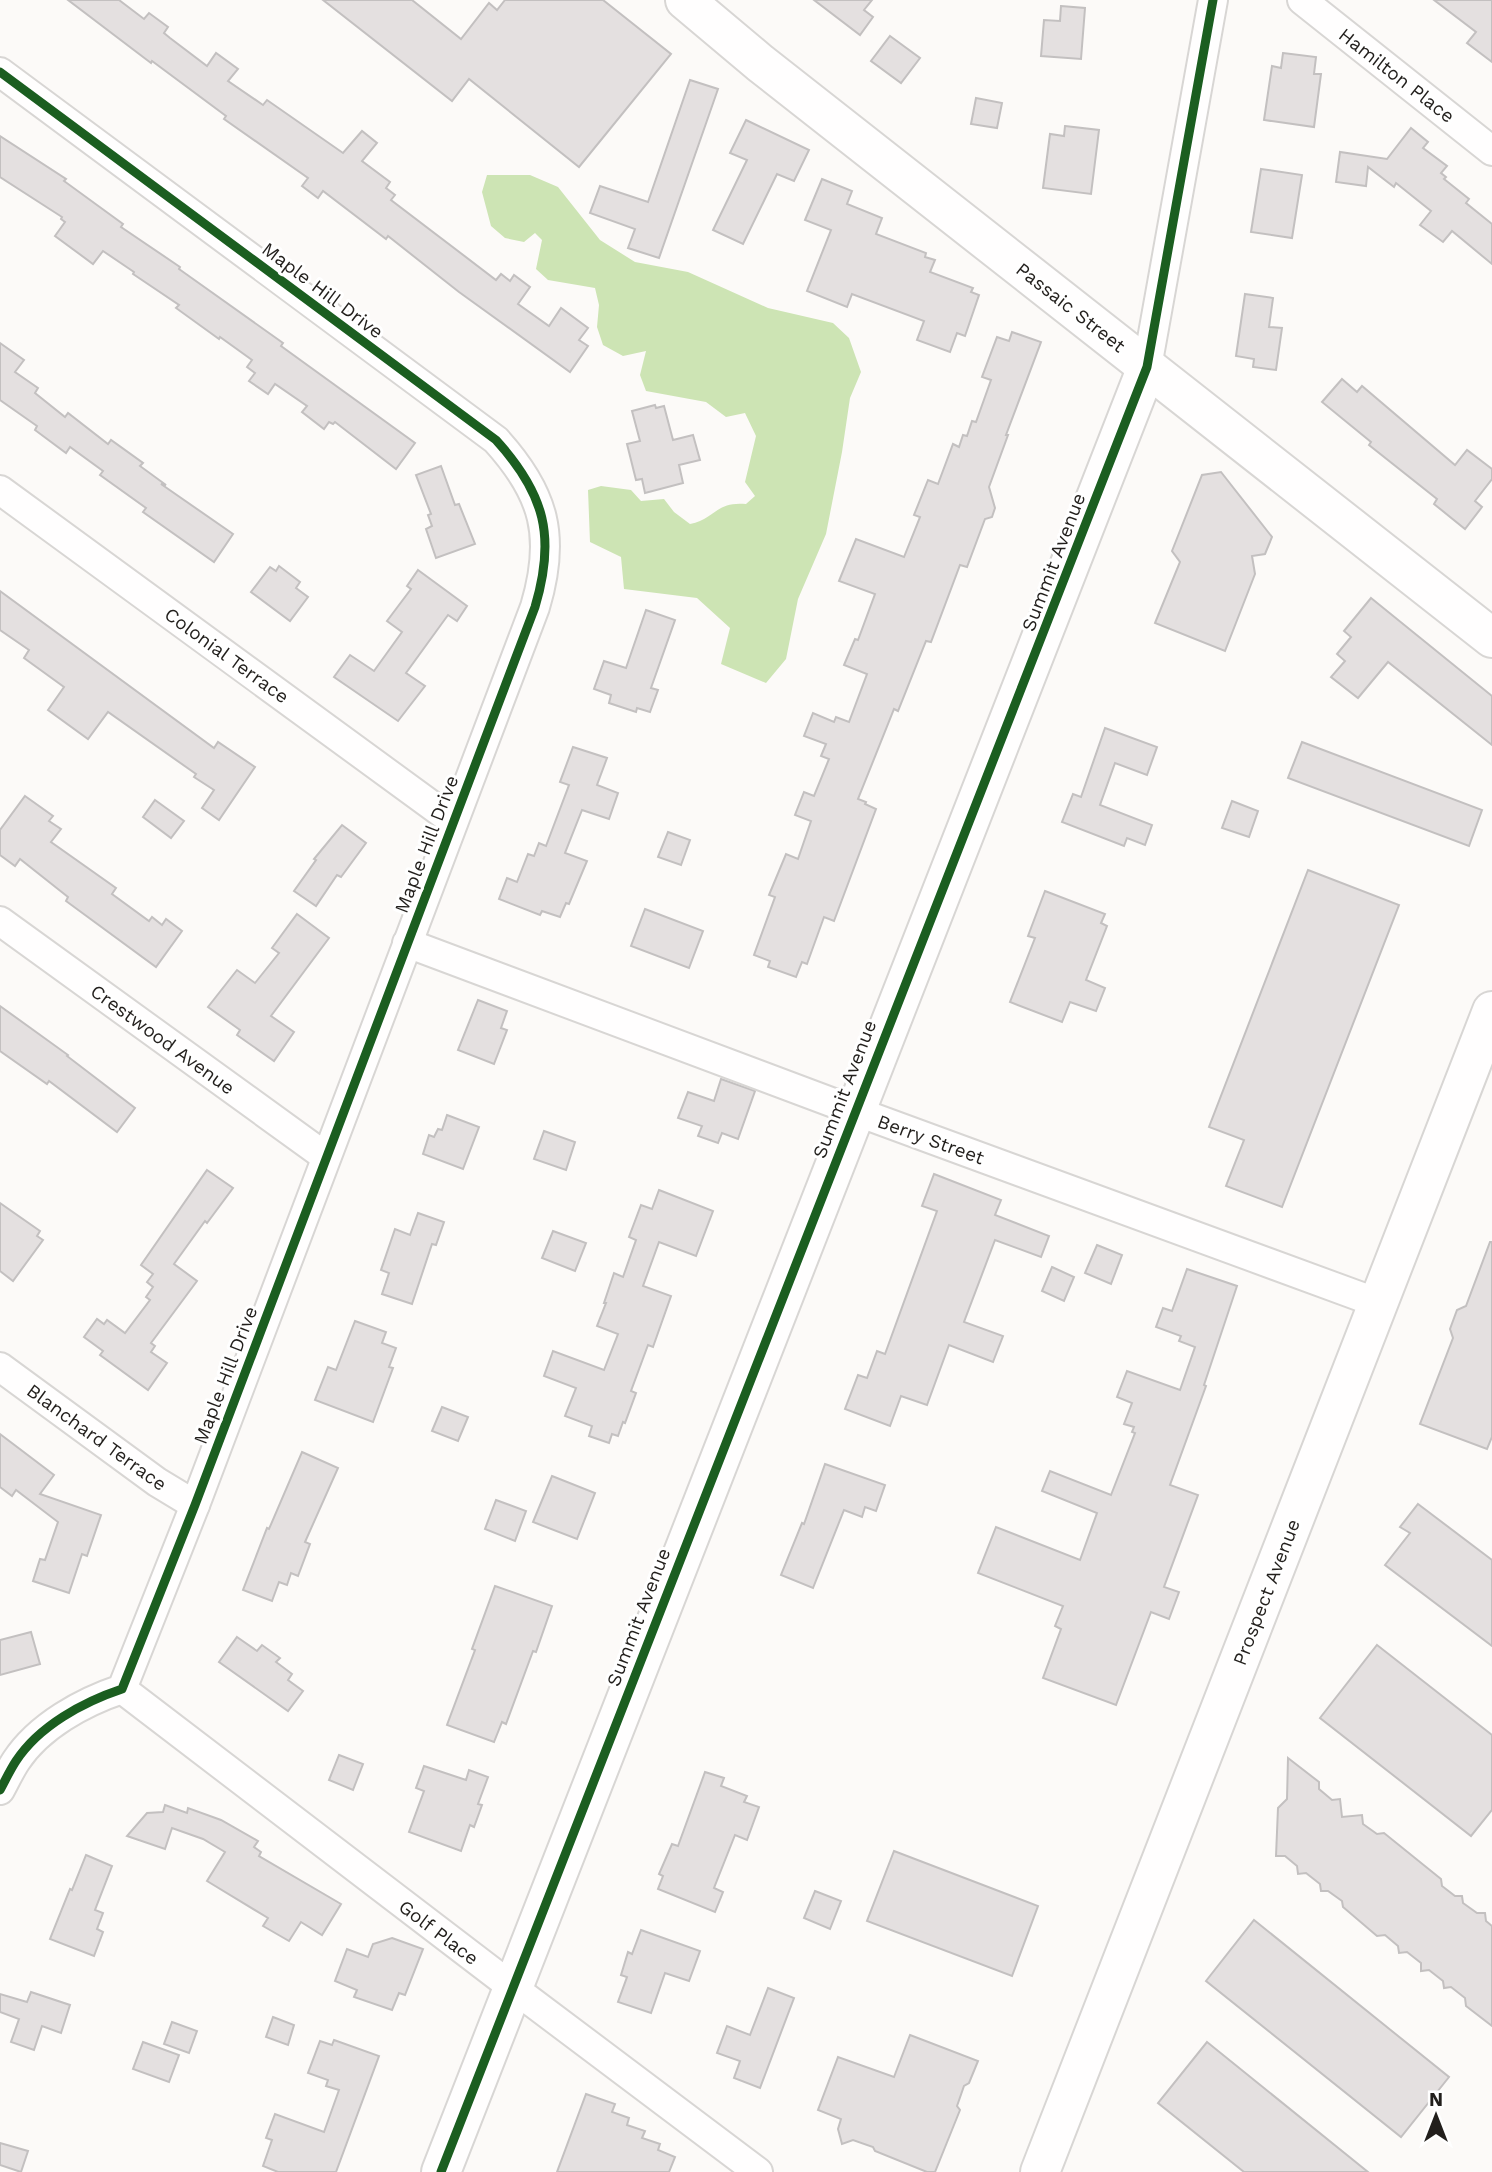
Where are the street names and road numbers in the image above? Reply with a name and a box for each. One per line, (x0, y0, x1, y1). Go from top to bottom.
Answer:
street label: Hamilton Place (1334, 23, 1459, 128)
street label: Maple Hill Drive (258, 237, 388, 343)
street label: Passaic Street (1011, 258, 1130, 357)
street label: Summit Avenue (1017, 490, 1090, 634)
street label: Colonial Terrace (160, 603, 293, 708)
street label: Maple Hill Drive (390, 772, 463, 916)
street label: Crestwood Avenue (86, 979, 239, 1099)
street label: Summit Avenue (808, 1017, 881, 1161)
street label: Berry Street (874, 1110, 987, 1169)
street label: Maple Hill Drive (189, 1303, 262, 1447)
street label: Blanchard Terrace (22, 1379, 171, 1496)
street label: Prospect Avenue (1228, 1516, 1305, 1669)
street label: Summit Avenue (602, 1545, 675, 1689)
street label: Golf Place (394, 1895, 483, 1970)

